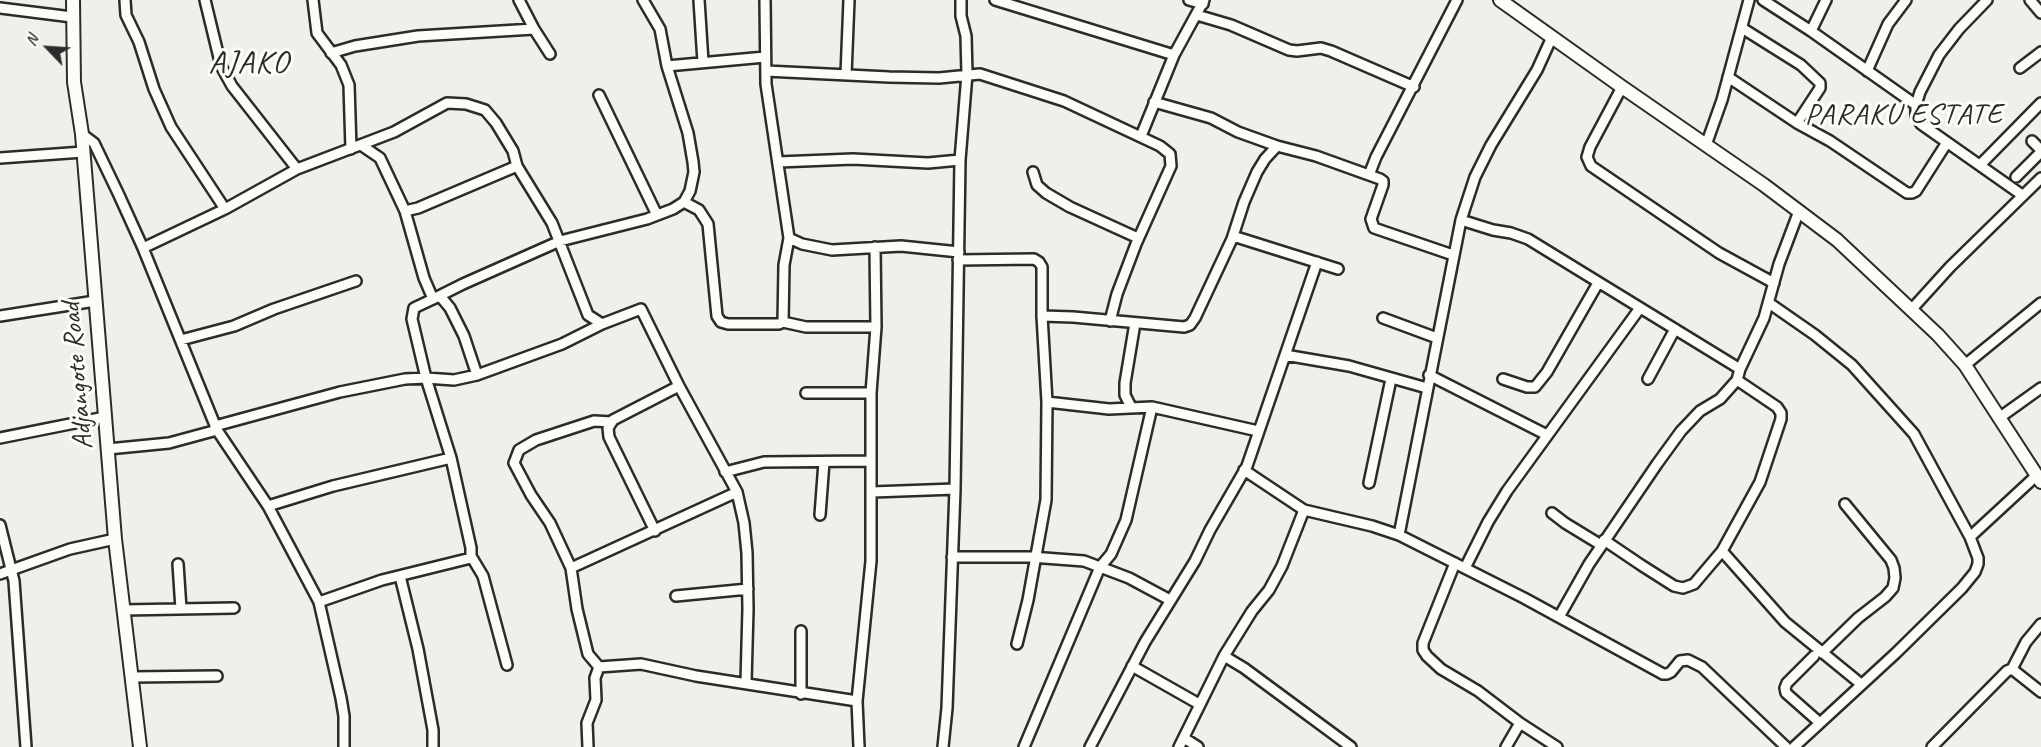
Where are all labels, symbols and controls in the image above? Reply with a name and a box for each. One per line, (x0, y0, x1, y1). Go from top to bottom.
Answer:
north arrow (18, 18, 78, 78)
text: N (21, 32, 43, 49)
district label: AJAKO (208, 45, 290, 83)
district label: PARAKU ESTATE (1804, 97, 2004, 133)
street label: Adjangote Road (55, 301, 101, 451)

